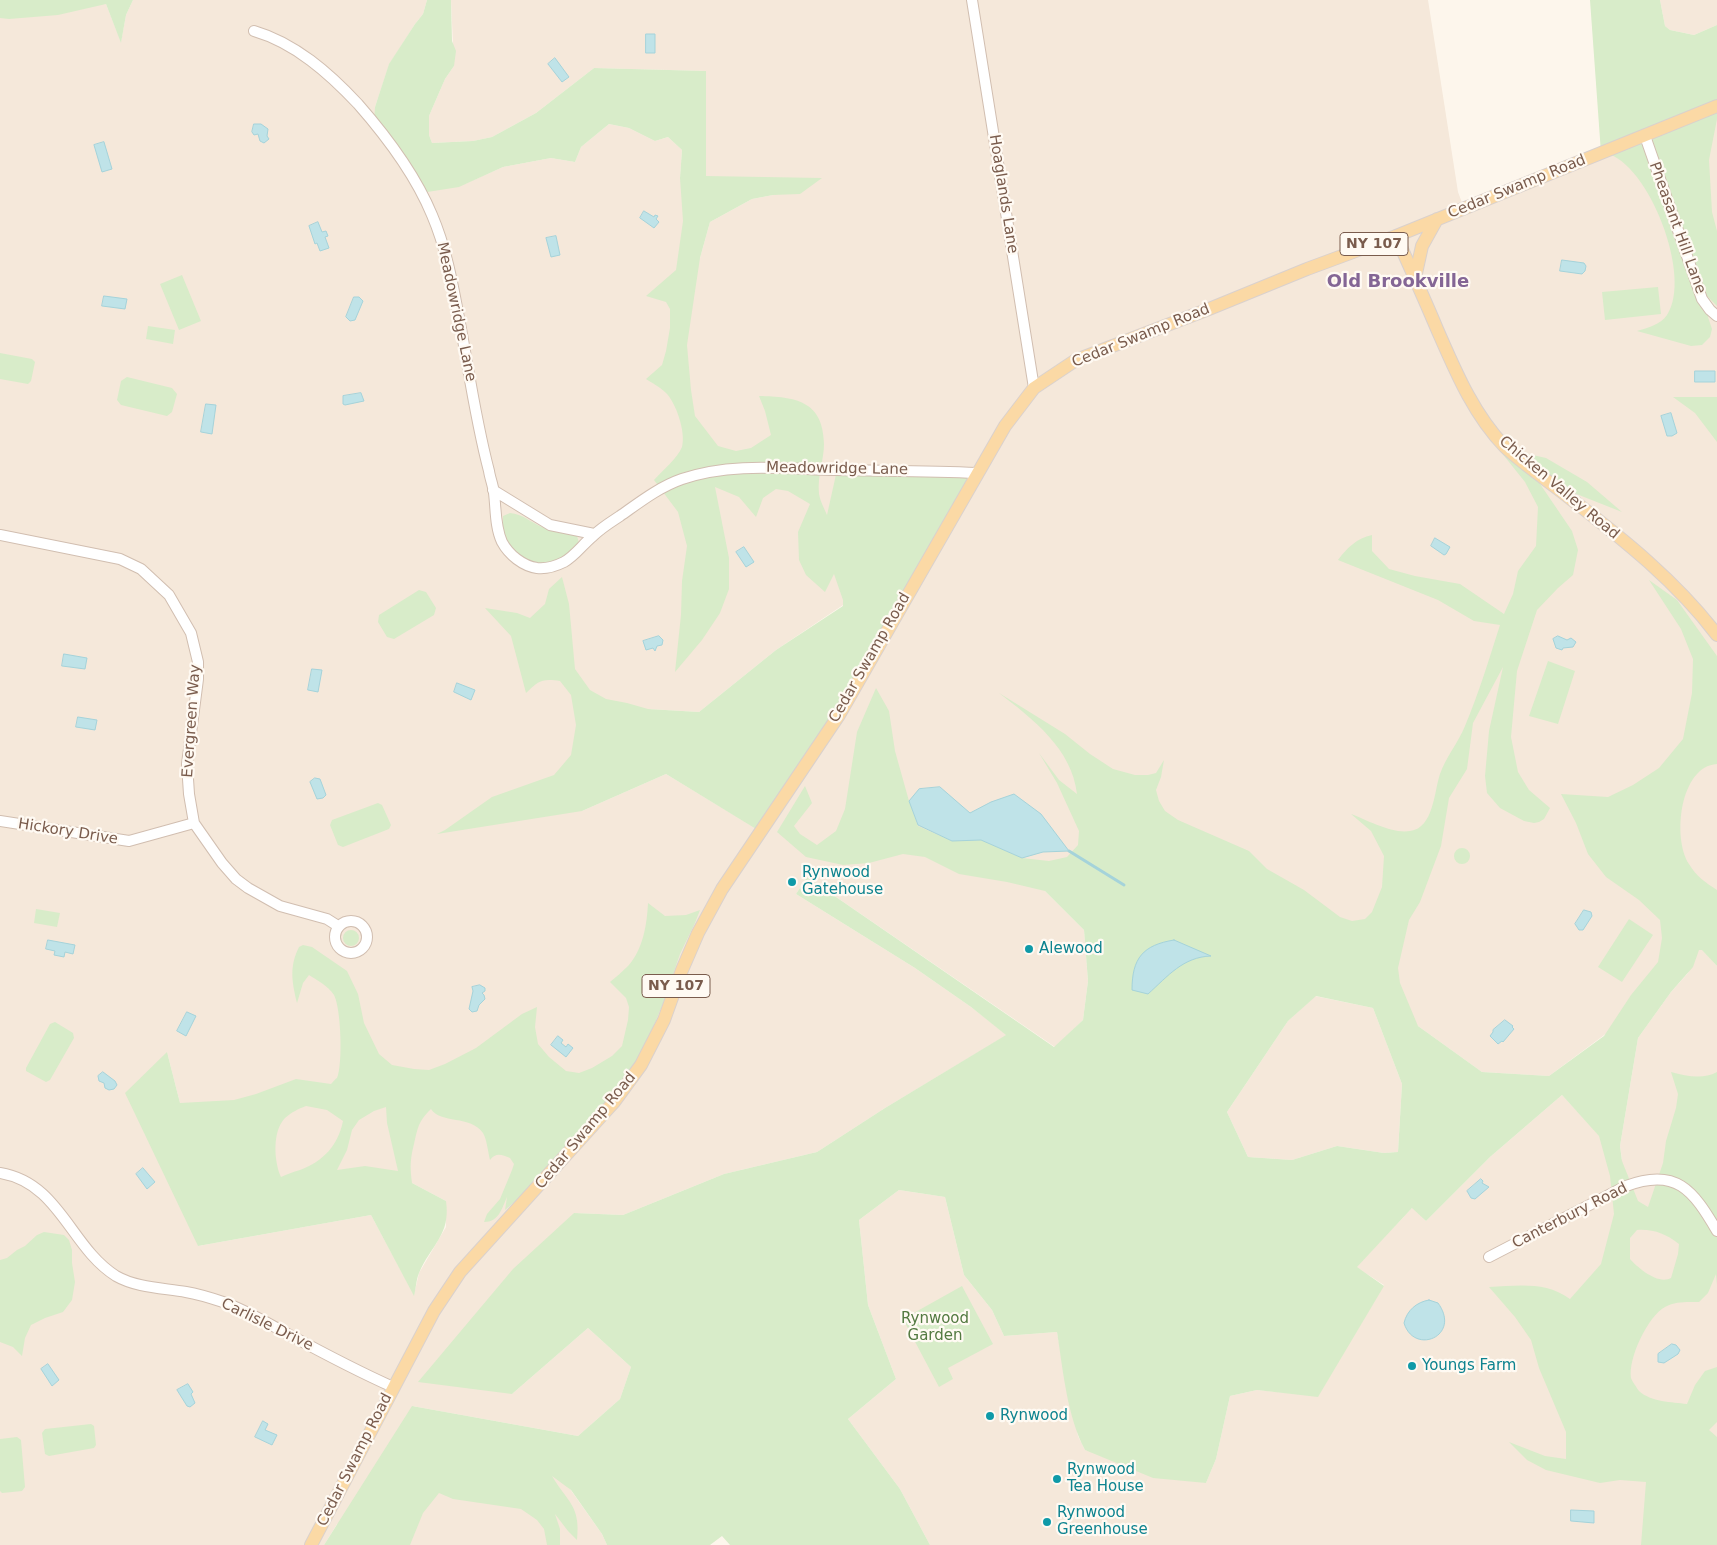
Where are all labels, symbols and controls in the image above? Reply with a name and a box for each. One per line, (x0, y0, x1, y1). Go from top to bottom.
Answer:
street label: Hoaglands Lane (985, 133, 1021, 255)
street label: Cedar Swamp Road (1446, 151, 1588, 223)
street label: Pheasant Hill Lane (1645, 160, 1709, 296)
road number: NY 107 (1340, 232, 1408, 255)
street label: Meadowridge Lane (432, 241, 480, 383)
district label: Old Brookville (1327, 271, 1469, 293)
street label: Cedar Swamp Road (1070, 300, 1212, 372)
street label: Chicken Valley Road (1495, 433, 1623, 543)
street label: Meadowridge Lane (766, 459, 908, 479)
street label: Cedar Swamp Road (825, 590, 915, 726)
street label: Evergreen Way (179, 664, 205, 778)
street label: Hickory Drive (17, 815, 119, 849)
place label: Rynwood Gatehouse (802, 864, 883, 899)
marker: Rynwood Gatehouse (786, 876, 798, 888)
place label: Alewood (1039, 940, 1103, 958)
marker: Alewood (1023, 943, 1035, 955)
road number: NY 107 (642, 974, 710, 998)
street label: Cedar Swamp Road (532, 1069, 640, 1193)
street label: Canterbury Road (1509, 1179, 1631, 1253)
street label: Carlisle Drive (218, 1295, 316, 1355)
park label: Rynwood Garden (901, 1310, 969, 1345)
place label: Youngs Farm (1422, 1357, 1516, 1375)
marker: Youngs Farm (1406, 1360, 1418, 1372)
street label: Cedar Swamp Road (314, 1390, 396, 1530)
place label: Rynwood (1000, 1407, 1068, 1425)
marker: Rynwood (984, 1410, 996, 1422)
place label: Rynwood Tea House (1067, 1461, 1144, 1496)
marker: Rynwood Tea House (1051, 1473, 1063, 1485)
place label: Rynwood Greenhouse (1057, 1504, 1148, 1539)
marker: Rynwood Greenhouse (1041, 1516, 1053, 1528)

